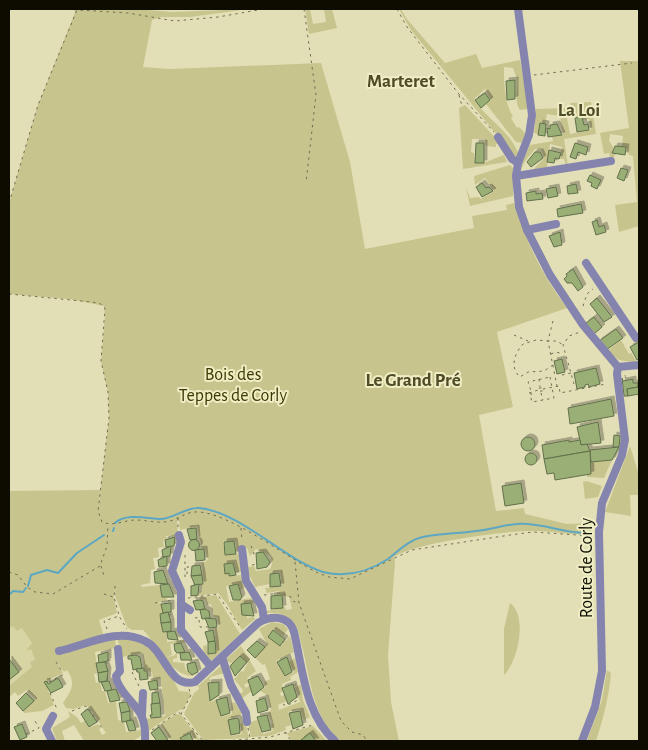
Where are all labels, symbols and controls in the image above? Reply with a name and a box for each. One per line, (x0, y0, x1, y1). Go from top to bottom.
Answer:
district label: Marteret (367, 72, 436, 91)
district label: La Loi (558, 101, 600, 120)
park label: Bois des Teppes de Corly (179, 366, 287, 405)
district label: Le Grand Pré (365, 371, 461, 390)
street label: Route de Corly (578, 518, 596, 618)

